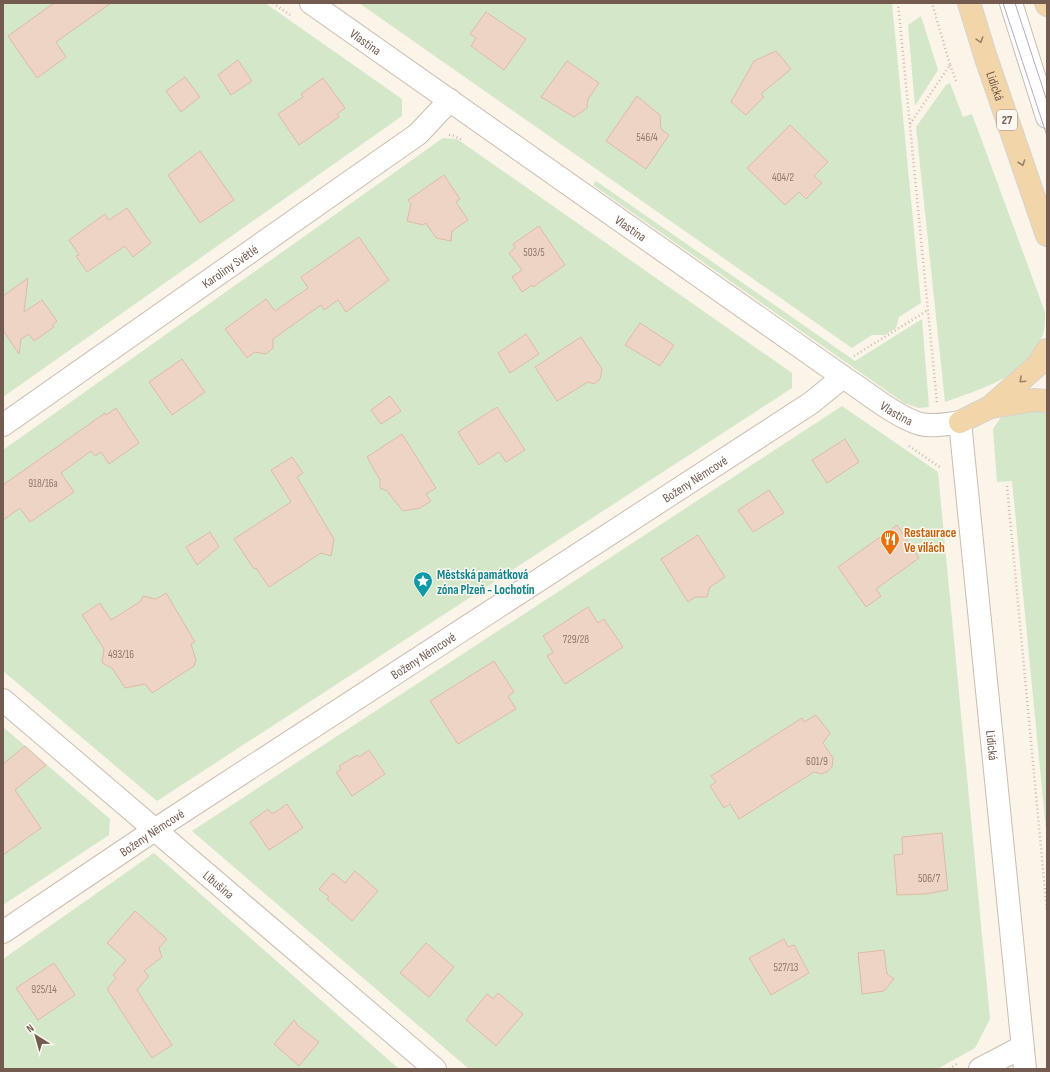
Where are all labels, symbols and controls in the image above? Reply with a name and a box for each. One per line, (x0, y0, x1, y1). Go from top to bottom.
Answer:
street label: Vlastina (346, 26, 384, 59)
one-way arrow (975, 37, 984, 44)
street label: Lidická (982, 69, 1007, 103)
road number: 27 (997, 110, 1017, 130)
house number: 546/4 (636, 131, 658, 144)
one-way arrow (1017, 160, 1026, 167)
house number: 404/2 (772, 171, 794, 184)
street label: Vlastina (611, 212, 649, 245)
street label: Karoliny Světlé (199, 242, 261, 292)
house number: 503/5 (523, 246, 545, 259)
one-way arrow (1019, 375, 1027, 383)
street label: Vlastina (877, 398, 915, 429)
street label: Boženy Němcové (660, 453, 731, 506)
house number: 918/16a (28, 477, 58, 490)
place label: Restaurace Ve vilách (904, 525, 957, 556)
restaurant icon: Restaurace Ve vilách (879, 528, 901, 556)
place label: Městská památková zóna Plzeň - Lochotín (437, 567, 535, 598)
place icon: Městská památková zóna Plzeň - Lochotín (412, 570, 434, 598)
street label: Boženy Němcové (388, 629, 459, 683)
house number: 729/28 (563, 633, 589, 646)
house number: 493/16 (108, 648, 134, 661)
street label: Lidická (982, 730, 1001, 761)
house number: 601/9 (806, 755, 828, 768)
street label: Boženy Němcové (117, 806, 188, 860)
street label: Libušina (200, 868, 237, 903)
house number: 506/7 (918, 872, 941, 885)
house number: 527/13 (774, 961, 799, 974)
house number: 925/14 (31, 983, 57, 996)
north arrow (16, 1016, 56, 1056)
text: N (24, 1021, 37, 1035)

